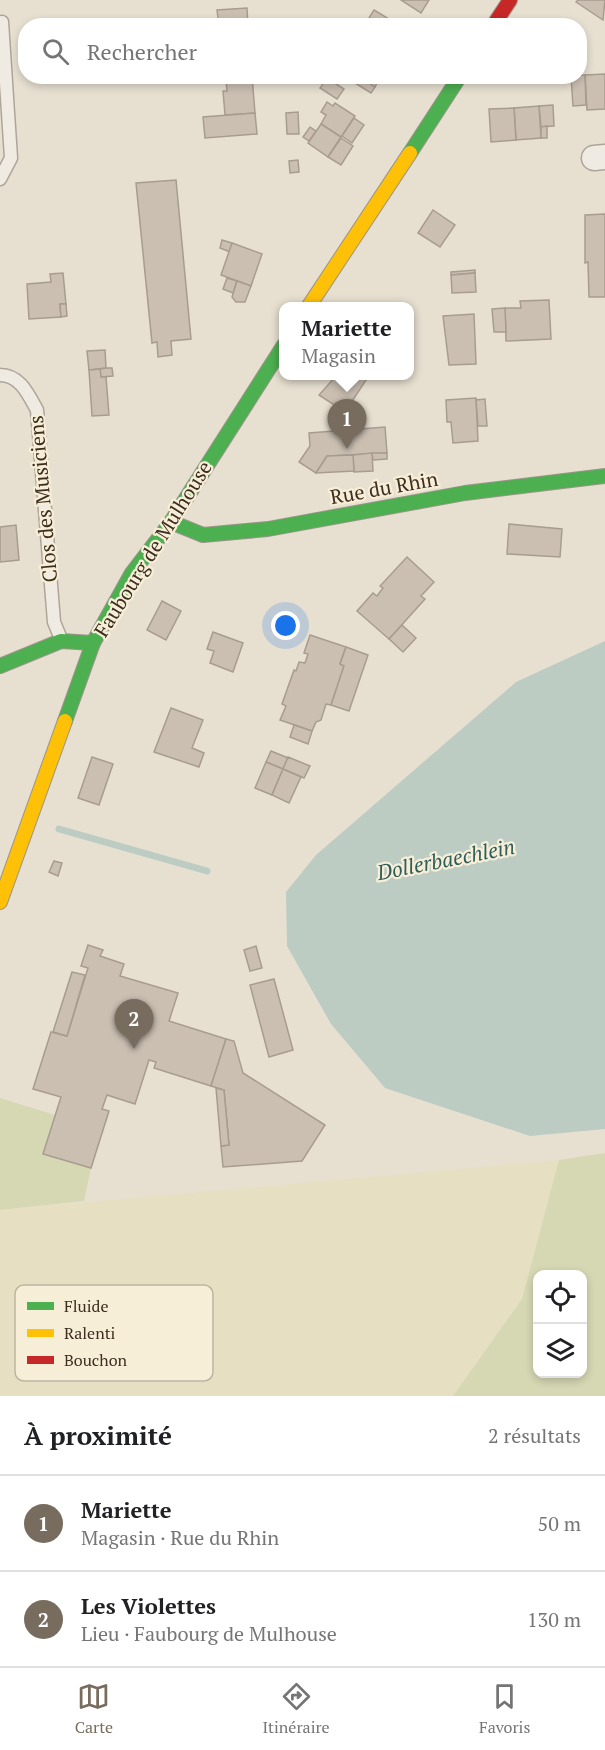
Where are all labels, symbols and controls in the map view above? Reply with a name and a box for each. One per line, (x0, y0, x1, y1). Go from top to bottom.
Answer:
search box (18, 18, 587, 84)
icon: search (39, 35, 72, 68)
text: Rechercher (87, 37, 197, 66)
popup (279, 302, 414, 380)
text: Mariette (301, 313, 392, 342)
text: Magasin (301, 342, 376, 369)
pin: 1 (328, 400, 366, 449)
street label: Clos des Musiciens (22, 414, 63, 584)
street label: Faubourg de Mulhouse (87, 456, 218, 642)
street label: Rue du Rhin (328, 465, 440, 510)
your location (271, 611, 300, 640)
water label: Dollerbaechlein (374, 832, 517, 886)
pin: 2 (114, 1000, 154, 1049)
map controls (533, 1270, 587, 1378)
button: locate (533, 1270, 587, 1324)
legend (15, 1285, 213, 1381)
text: Fluide (64, 1295, 108, 1317)
text: Ralenti (64, 1322, 116, 1344)
button: layers (533, 1324, 587, 1378)
text: Bouchon (64, 1349, 128, 1371)
text: À proximité (24, 1418, 172, 1452)
text: 2 résultats (488, 1422, 581, 1449)
text: Mariette (81, 1495, 172, 1524)
text: 1 (38, 1510, 49, 1537)
text: 50 m (538, 1510, 581, 1537)
text: Magasin · Rue du Rhin (81, 1524, 279, 1551)
text: Les Violettes (81, 1591, 216, 1620)
text: 2 (38, 1606, 49, 1633)
text: 130 m (527, 1606, 581, 1633)
text: Lieu · Faubourg de Mulhouse (81, 1620, 337, 1647)
tab: Carte (75, 1680, 113, 1738)
tab: Itinéraire (262, 1680, 330, 1738)
tab: Favoris (479, 1680, 530, 1738)

